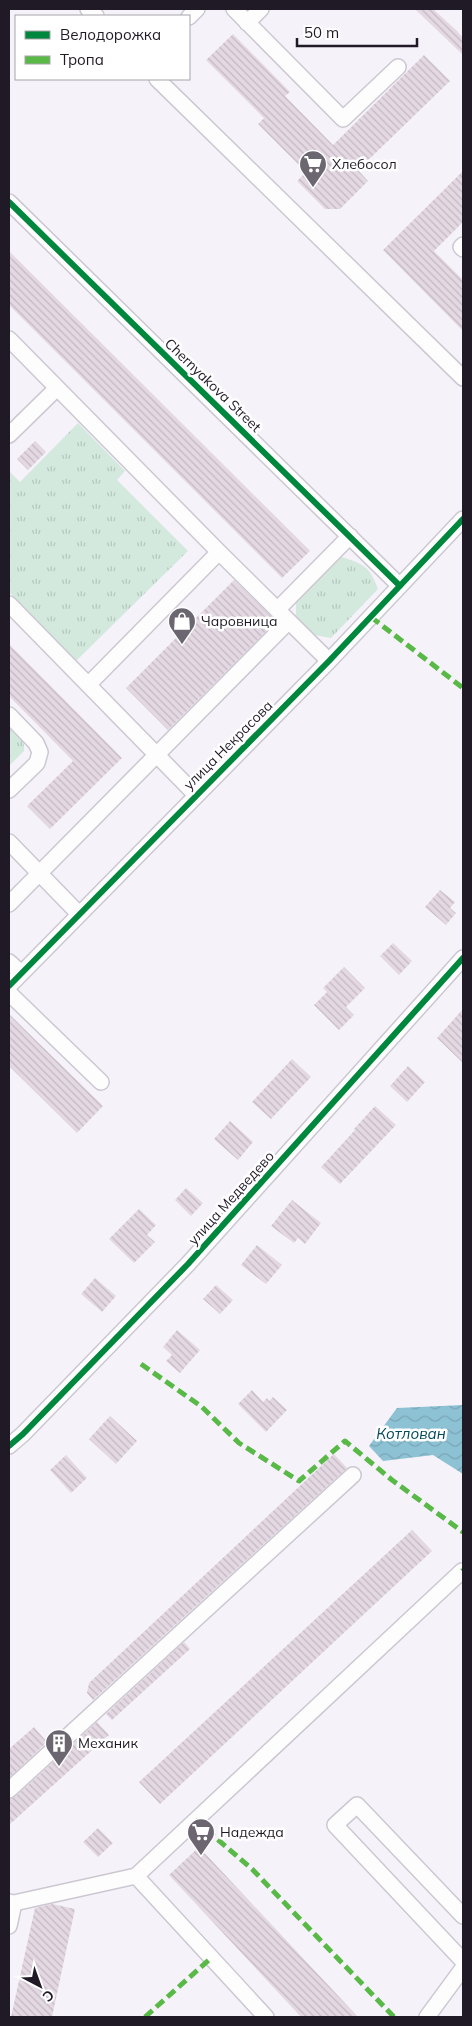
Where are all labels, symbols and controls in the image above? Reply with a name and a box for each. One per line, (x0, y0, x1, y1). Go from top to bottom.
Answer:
legend (15, 15, 190, 80)
scale bar (297, 15, 417, 47)
text: 50 m (304, 23, 339, 42)
text: Велодорожка (60, 25, 161, 44)
text: Тропа (60, 50, 104, 69)
supermarket icon: Хлебосол (298, 149, 328, 188)
place label: Хлебосол (332, 155, 397, 173)
street label: Chernyakova Street (161, 334, 265, 436)
shop icon: Чаровница (167, 606, 197, 645)
place label: Чаровница (201, 612, 278, 630)
street label: улица Некрасова (180, 697, 276, 793)
street label: улица Медведево (184, 1147, 278, 1249)
water label: Котлован (376, 1424, 446, 1443)
building icon: Механик (44, 1728, 74, 1767)
place label: Механик (78, 1734, 138, 1752)
supermarket icon: Надежда (186, 1817, 216, 1856)
place label: Надежда (220, 1823, 284, 1841)
north arrow (15, 1961, 65, 2011)
text: С (39, 1986, 58, 2006)

